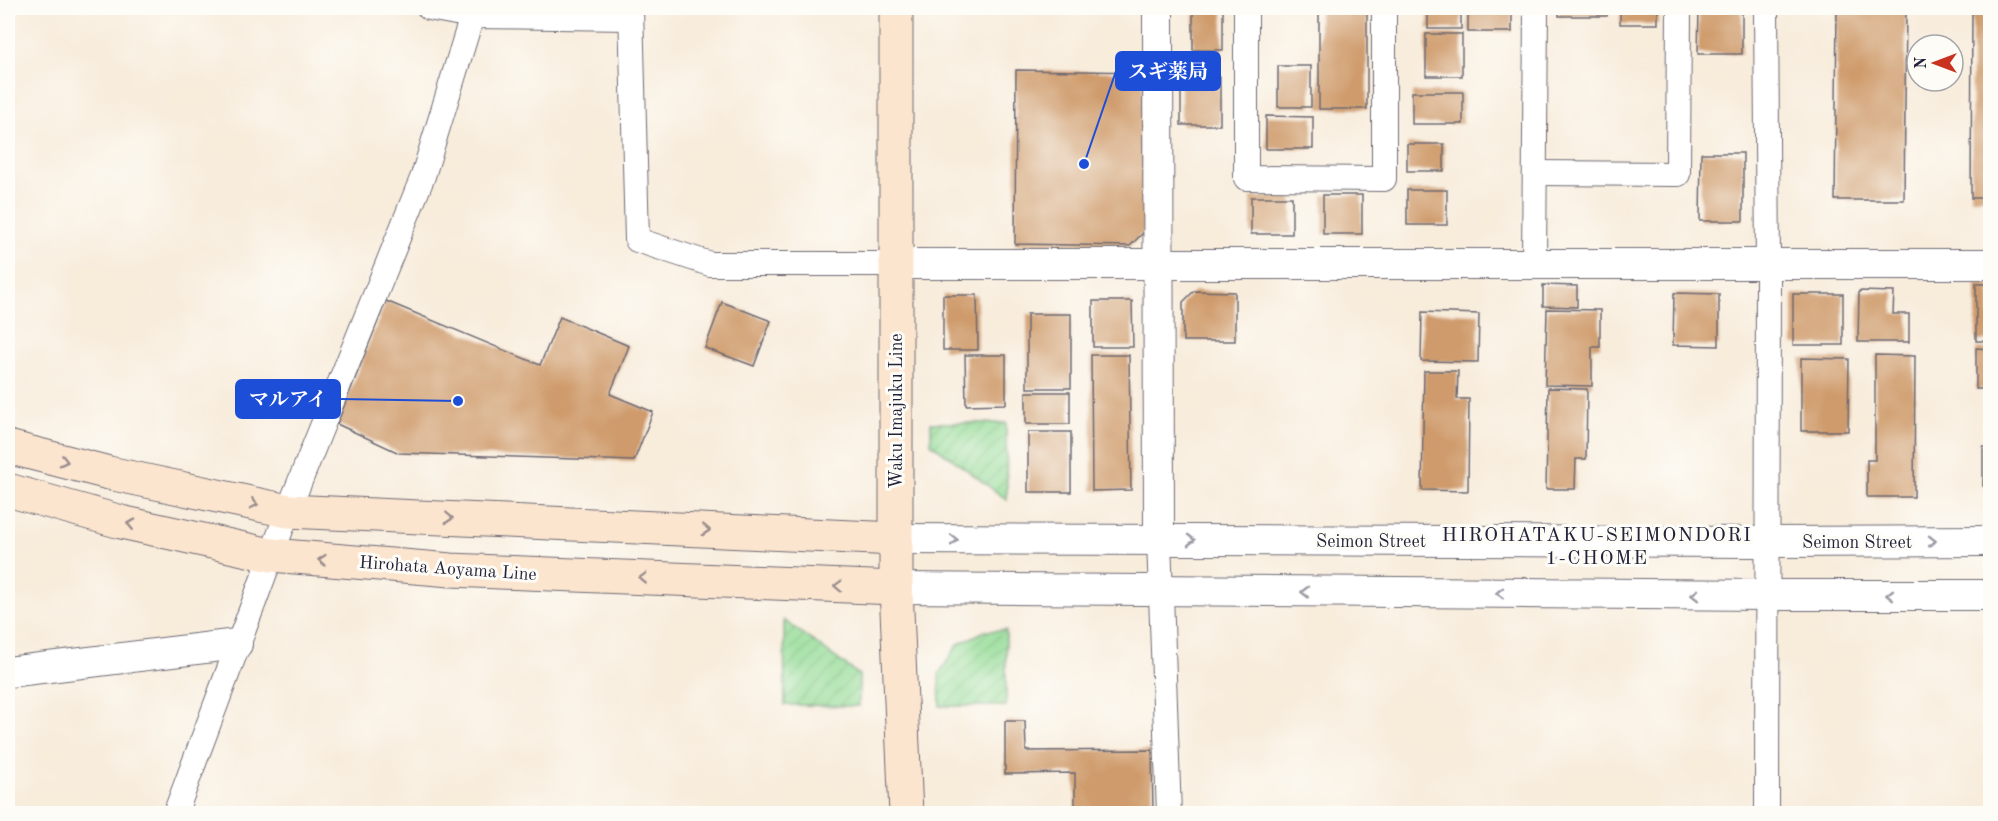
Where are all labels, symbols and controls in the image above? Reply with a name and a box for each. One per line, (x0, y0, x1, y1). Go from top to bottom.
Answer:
north arrow (1905, 33, 1965, 93)
callout: スギ薬局 (1116, 52, 1220, 90)
text: N (1914, 56, 1930, 69)
text: スギ薬局 (1128, 61, 1208, 83)
street label: Waku Imajuku Line (888, 333, 906, 489)
callout: マルアイ (236, 380, 340, 418)
text: マルアイ (249, 390, 327, 411)
one-way arrow (59, 454, 69, 467)
one-way arrow (249, 496, 259, 509)
one-way arrow (444, 512, 453, 525)
one-way arrow (126, 518, 136, 531)
one-way arrow (702, 524, 711, 537)
district label: HIROHATAKU-SEIMONDORI 1-CHOME (1442, 526, 1752, 569)
street label: Seimon Street (1316, 533, 1426, 551)
one-way arrow (950, 534, 959, 546)
one-way arrow (1187, 534, 1196, 546)
street label: Seimon Street (1802, 534, 1912, 552)
one-way arrow (1928, 535, 1937, 547)
one-way arrow (318, 553, 327, 566)
street label: Hirohata Aoyama Line (359, 554, 537, 584)
one-way arrow (638, 572, 647, 584)
one-way arrow (833, 579, 842, 592)
one-way arrow (1301, 585, 1310, 598)
one-way arrow (1496, 587, 1505, 599)
one-way arrow (1691, 589, 1700, 601)
one-way arrow (1886, 589, 1895, 601)

